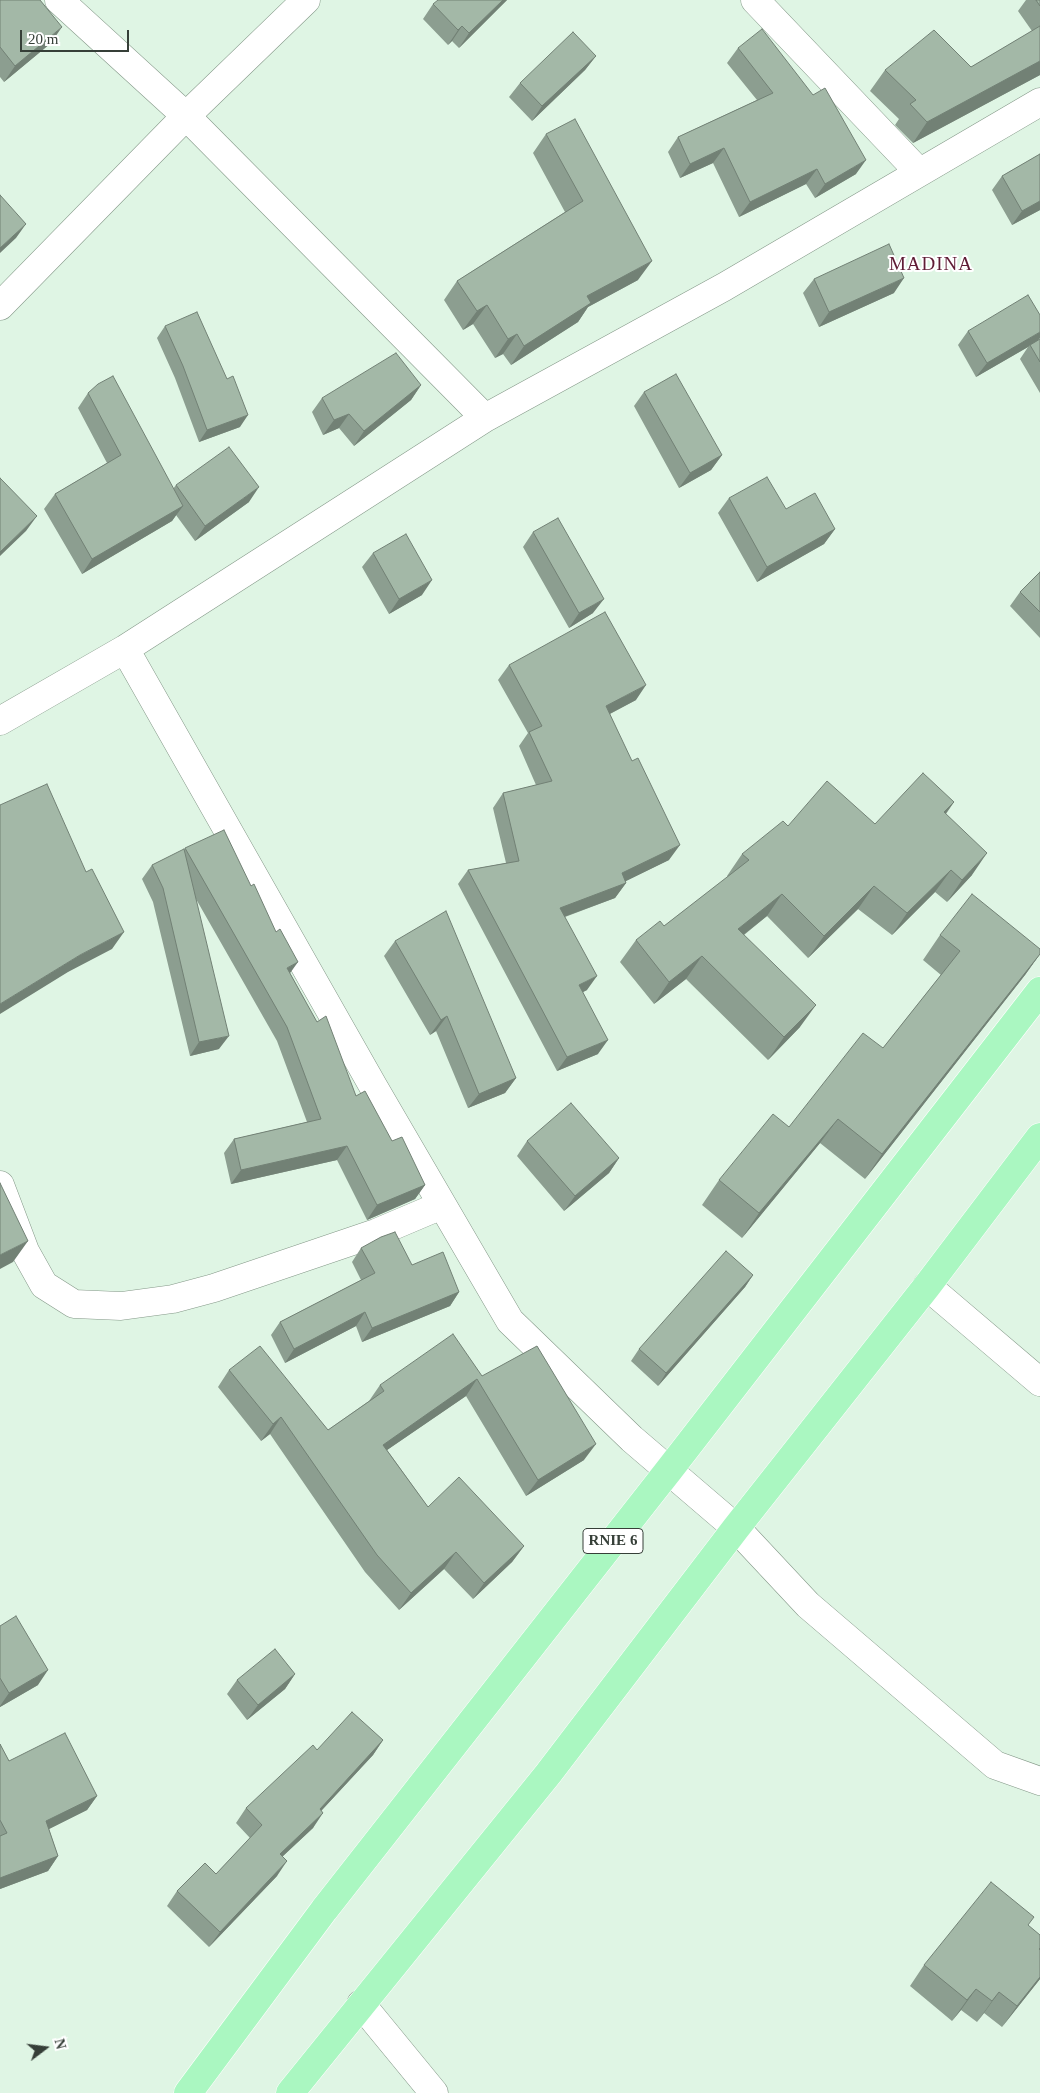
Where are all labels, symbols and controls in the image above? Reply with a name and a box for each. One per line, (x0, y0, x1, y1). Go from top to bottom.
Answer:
scale bar (22, 20, 131, 52)
text: 20 m (28, 31, 58, 47)
district label: MADINA (888, 254, 974, 276)
road number: RNIE 6 (583, 1528, 643, 1554)
north arrow (20, 2023, 70, 2073)
text: N (51, 2037, 69, 2051)

